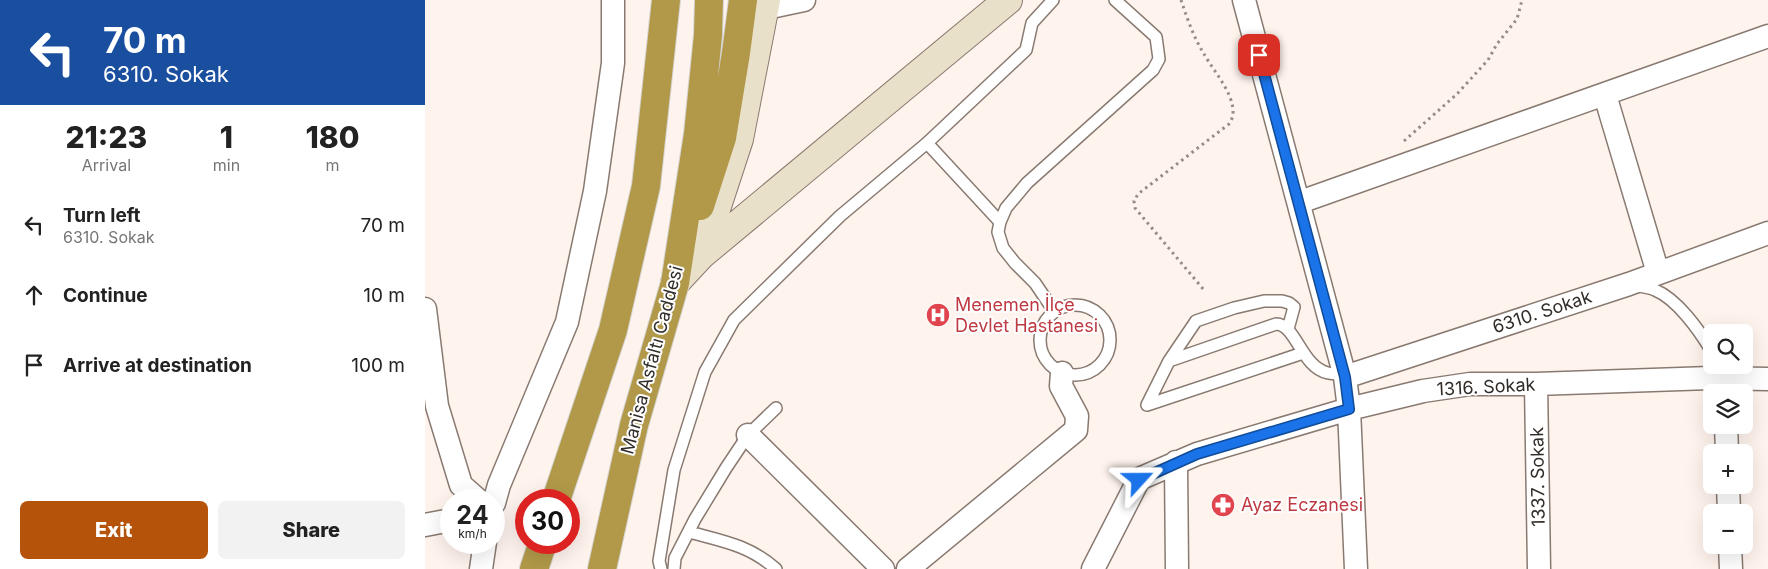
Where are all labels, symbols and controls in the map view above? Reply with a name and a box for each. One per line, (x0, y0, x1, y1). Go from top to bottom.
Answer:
text: 70 m (103, 19, 187, 61)
icon: left (20, 20, 85, 85)
pin (1238, 34, 1280, 76)
icon: arrive (1245, 41, 1273, 69)
text: 6310. Sokak (103, 61, 229, 87)
text: 21:23 (65, 119, 147, 155)
text: 1 (220, 119, 233, 155)
text: 180 (306, 119, 360, 155)
text: Arrival (82, 155, 131, 175)
text: min (213, 155, 240, 175)
text: m (326, 155, 340, 175)
text: Turn left (63, 204, 141, 227)
icon: left (20, 211, 48, 239)
text: 70 m (361, 214, 405, 237)
text: 6310. Sokak (63, 227, 155, 247)
street label: Manisa Asfaltı Caddesi (616, 263, 687, 456)
icon: ahead (20, 281, 48, 309)
text: Continue (63, 284, 148, 307)
text: 10 m (363, 284, 405, 307)
street label: 6310. Sokak (1490, 286, 1594, 337)
place label: Menemen İlçe Devlet Hastanesi (955, 293, 1098, 336)
hospital icon: Menemen İlçe Devlet Hastanesi (925, 302, 951, 328)
map controls (1703, 324, 1753, 554)
button: search (1703, 324, 1753, 374)
icon: arrive (20, 351, 48, 379)
text: Arrive at destination (63, 354, 252, 377)
text: 100 m (351, 354, 405, 377)
street label: 1316. Sokak (1436, 373, 1536, 400)
button: layers (1703, 384, 1753, 434)
street label: 1337. Sokak (1526, 427, 1549, 527)
button: + (1703, 444, 1753, 494)
position arrow (1112, 453, 1164, 505)
speed limit sign: 30 (515, 489, 580, 554)
pharmacy icon: Ayaz Eczanesi (1210, 492, 1236, 518)
place label: Ayaz Eczanesi (1241, 494, 1363, 515)
text: 24 (456, 500, 489, 530)
button: Exit (20, 501, 208, 559)
button: Share (218, 501, 405, 559)
button: − (1703, 504, 1753, 554)
text: km/h (458, 526, 487, 541)

